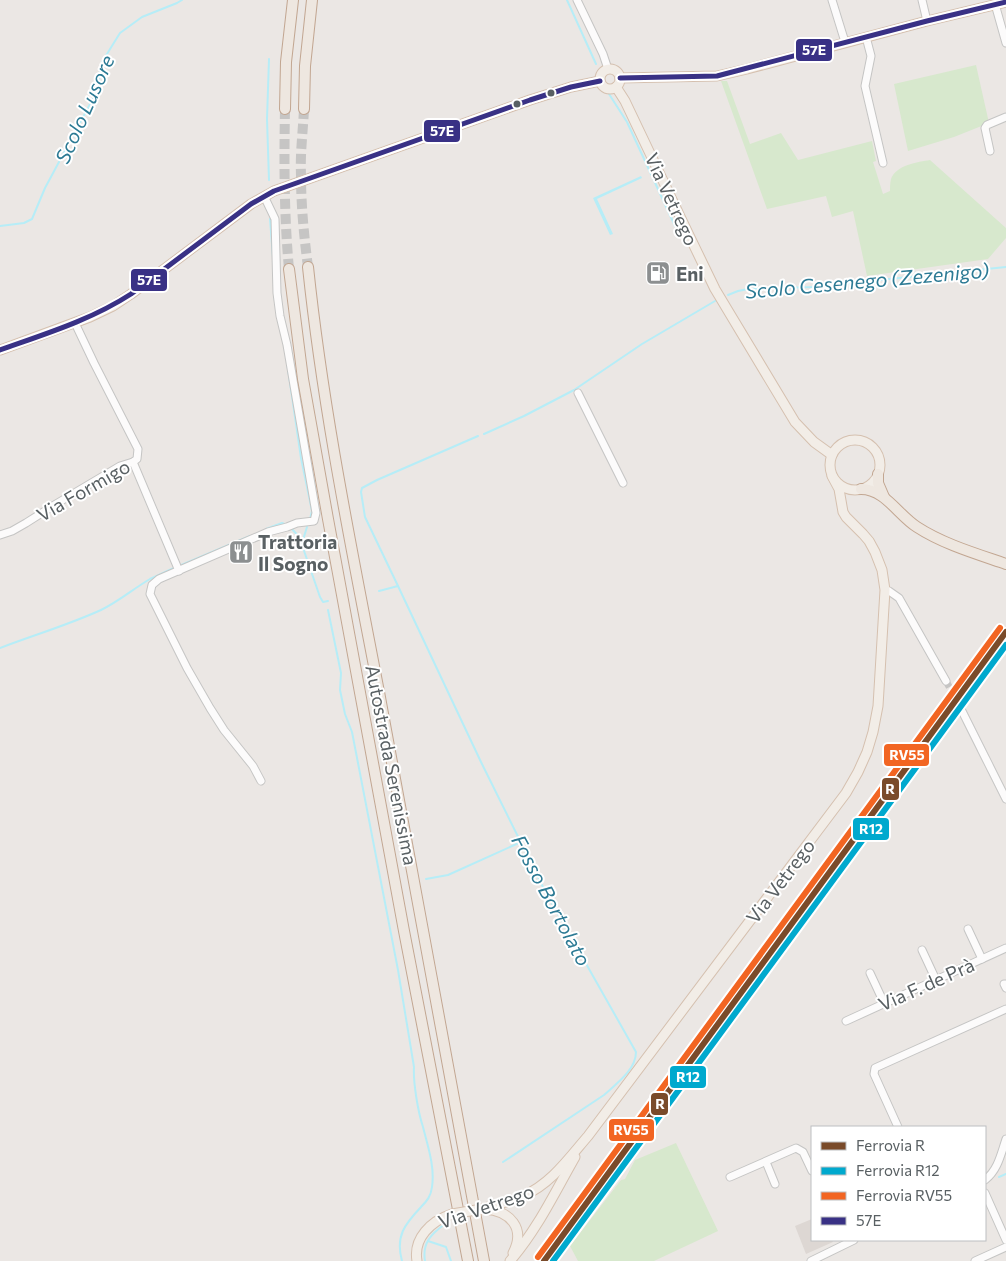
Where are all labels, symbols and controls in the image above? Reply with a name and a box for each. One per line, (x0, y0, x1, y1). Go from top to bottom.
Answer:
line badge: 57E (795, 38, 833, 62)
text: 57E (802, 41, 826, 58)
water label: Scolo Lusore (49, 51, 119, 167)
unlabelled marker (546, 88, 556, 98)
unlabelled marker (512, 99, 522, 109)
line badge: 57E (423, 119, 461, 143)
text: 57E (430, 122, 454, 139)
street label: Via Vetrego (641, 149, 703, 249)
water label: Scolo Cesenego (Zezenigo) (744, 257, 990, 303)
fuel station icon: Eni (645, 260, 671, 286)
place label: Eni (676, 262, 704, 285)
line badge: 57E (130, 268, 168, 292)
text: 57E (137, 271, 161, 288)
street label: Via Formigo (32, 454, 134, 526)
place label: Trattoria Il Sogno (258, 530, 337, 575)
restaurant icon: Trattoria Il Sogno (228, 539, 254, 565)
street label: Autostrada Serenissima (361, 663, 423, 867)
line badge: RV55 (883, 743, 930, 767)
text: RV55 (889, 746, 925, 763)
line badge: R (881, 777, 900, 801)
text: R (885, 780, 895, 797)
line badge: R12 (852, 817, 890, 841)
text: R12 (859, 820, 883, 837)
water label: Fosso Bortolato (507, 830, 597, 970)
street label: Via Vetrego (741, 834, 819, 928)
street label: Via F. de Prà (874, 953, 978, 1015)
line badge: R12 (669, 1065, 707, 1089)
text: R12 (676, 1068, 700, 1085)
line badge: R (650, 1092, 669, 1116)
text: R (655, 1095, 665, 1112)
line badge: RV55 (608, 1118, 655, 1142)
text: RV55 (613, 1121, 649, 1138)
legend (811, 1126, 986, 1241)
text: Ferrovia R (856, 1136, 925, 1154)
text: Ferrovia R12 (856, 1161, 940, 1179)
street label: Via Vetrego (435, 1179, 537, 1233)
text: Ferrovia RV55 (856, 1186, 952, 1204)
text: 57E (856, 1211, 882, 1229)

